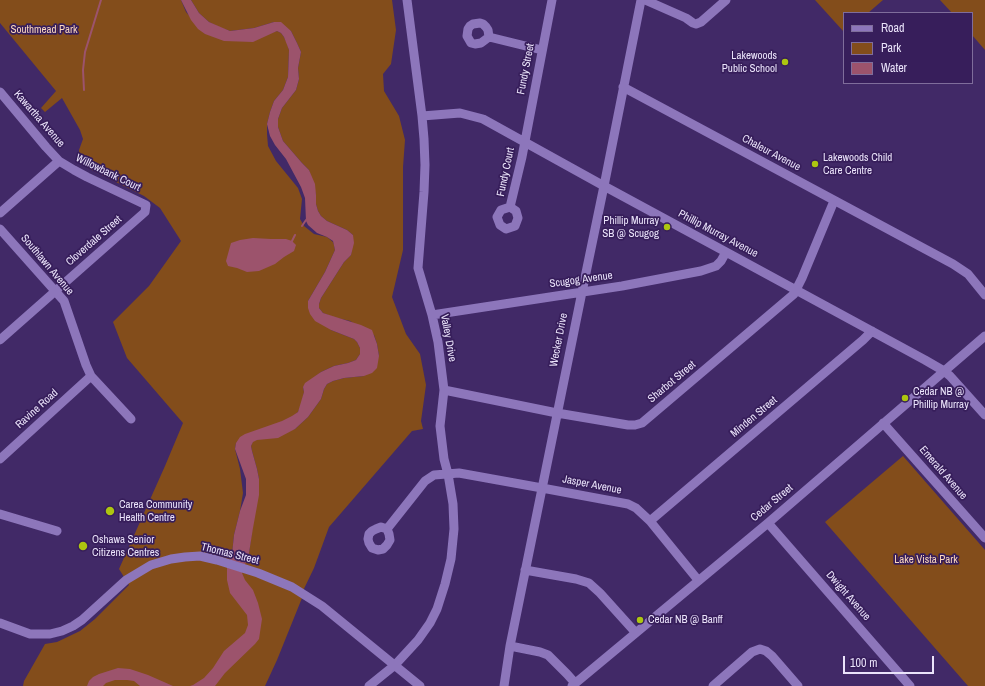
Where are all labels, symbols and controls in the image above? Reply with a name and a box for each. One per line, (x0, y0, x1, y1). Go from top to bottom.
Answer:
legend (843, 12, 973, 84)
text: Road (881, 20, 905, 36)
park label: Southmead Park (10, 23, 78, 37)
text: Park (881, 40, 901, 56)
street label: Fundy Street (515, 42, 537, 96)
place label: Lakewoods Public School (722, 49, 777, 75)
marker: Lakewoods Public School (780, 57, 790, 67)
text: Water (881, 60, 907, 76)
street label: Kawartha Avenue (11, 88, 67, 150)
street label: Chaleur Avenue (739, 132, 803, 174)
street label: Fundy Court (494, 146, 518, 198)
place label: Lakewoods Child Care Centre (823, 151, 892, 177)
street label: Willowbank Court (73, 152, 143, 194)
marker: Lakewoods Child Care Centre (810, 159, 820, 169)
street label: Phillip Murray Avenue (676, 207, 760, 261)
street label: Cloverdale Street (63, 213, 125, 269)
place label: Phillip Murray SB @ Scugog (602, 214, 659, 240)
marker: Phillip Murray SB @ Scugog (662, 222, 672, 232)
street label: Southlawn Avenue (18, 232, 76, 298)
street label: Scugog Avenue (549, 269, 613, 291)
street label: Wecker Drive (547, 312, 571, 368)
street label: Valley Drive (437, 313, 459, 363)
street label: Sharbot Street (645, 358, 699, 406)
place label: Cedar NB @ Phillip Murray (913, 385, 969, 411)
street label: Ravine Road (13, 386, 61, 432)
marker: Cedar NB @ Phillip Murray (900, 393, 910, 403)
street label: Minden Street (728, 394, 780, 440)
street label: Emerald Avenue (916, 444, 970, 502)
street label: Jasper Avenue (561, 473, 623, 497)
street label: Cedar Street (748, 482, 796, 524)
place label: Carea Community Health Centre (119, 498, 192, 524)
marker: Carea Community Health Centre (104, 505, 116, 517)
place label: Oshawa Senior Citizens Centres (92, 533, 159, 559)
marker: Oshawa Senior Citizens Centres (77, 540, 89, 552)
street label: Thomas Street (200, 540, 260, 568)
park label: Lake Vista Park (894, 553, 958, 567)
street label: Dwight Avenue (823, 569, 873, 623)
place label: Cedar NB @ Banff (648, 613, 723, 627)
marker: Cedar NB @ Banff (635, 615, 645, 625)
scale bar (845, 648, 936, 674)
text: 100 m (850, 655, 877, 671)

